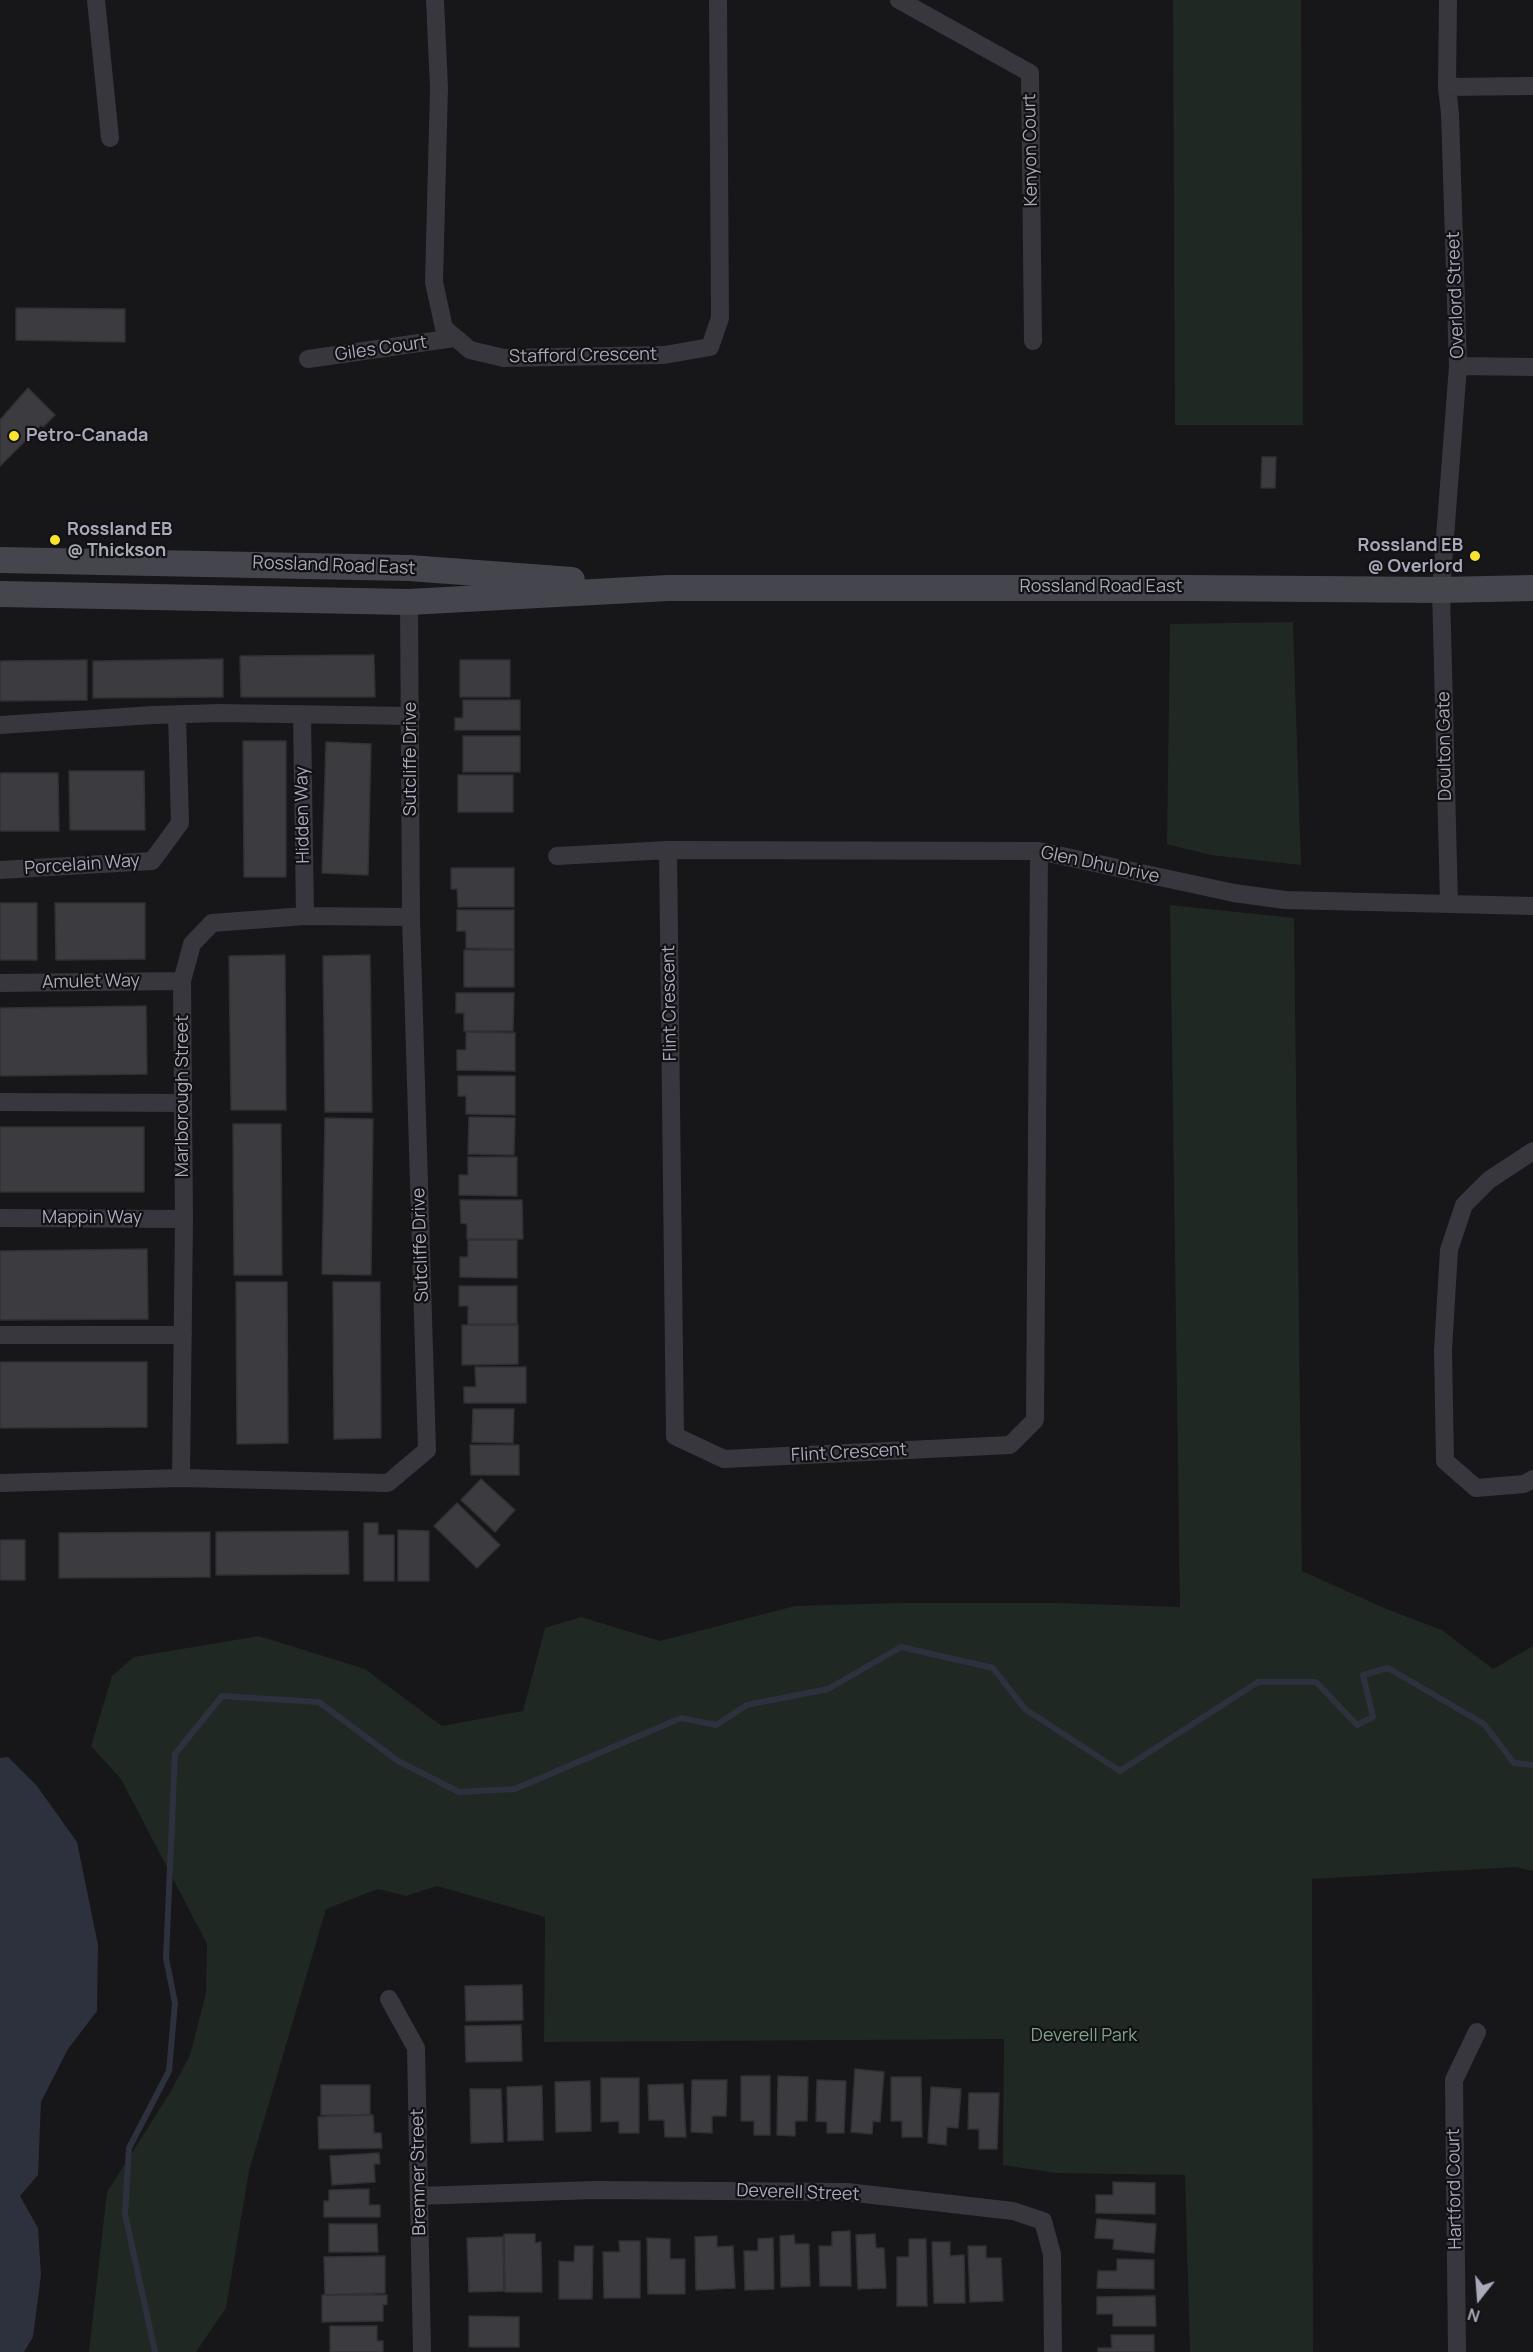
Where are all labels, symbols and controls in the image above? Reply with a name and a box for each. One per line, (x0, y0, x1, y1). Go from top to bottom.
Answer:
street label: Kenyon Court (1019, 94, 1043, 206)
street label: Overlord Street (1443, 231, 1469, 359)
street label: Giles Court (334, 332, 428, 366)
street label: Stafford Crescent (509, 344, 657, 368)
place label: Petro-Canada (26, 425, 148, 447)
marker: Petro-Canada (7, 429, 21, 443)
place label: Rossland EB @ Thickson (67, 519, 172, 562)
marker: Rossland EB @ Thickson (48, 533, 62, 547)
place label: Rossland EB @ Overlord (1358, 535, 1463, 578)
marker: Rossland EB @ Overlord (1468, 549, 1482, 563)
street label: Rossland Road East (252, 552, 416, 580)
street label: Rossland Road East (1019, 576, 1183, 598)
street label: Doulton Gate (1433, 691, 1457, 801)
street label: Sutcliffe Drive (400, 702, 422, 816)
street label: Hidden Way (291, 766, 315, 864)
street label: Glen Dhu Drive (1039, 842, 1161, 888)
street label: Porcelain Way (24, 850, 140, 880)
street label: Flint Crescent (658, 945, 682, 1061)
street label: Amulet Way (42, 970, 140, 994)
street label: Marlborough Street (172, 1015, 194, 1177)
street label: Sutcliffe Drive (408, 1187, 434, 1303)
street label: Mappin Way (42, 1207, 142, 1229)
street label: Flint Crescent (791, 1439, 907, 1467)
park label: Deverell Park (1031, 2025, 1137, 2047)
street label: Bremner Street (407, 2108, 431, 2236)
street label: Hartford Court (1443, 2128, 1467, 2250)
street label: Deverell Street (736, 2180, 860, 2206)
north arrow (1449, 2268, 1509, 2328)
text: N (1465, 2303, 1482, 2327)

